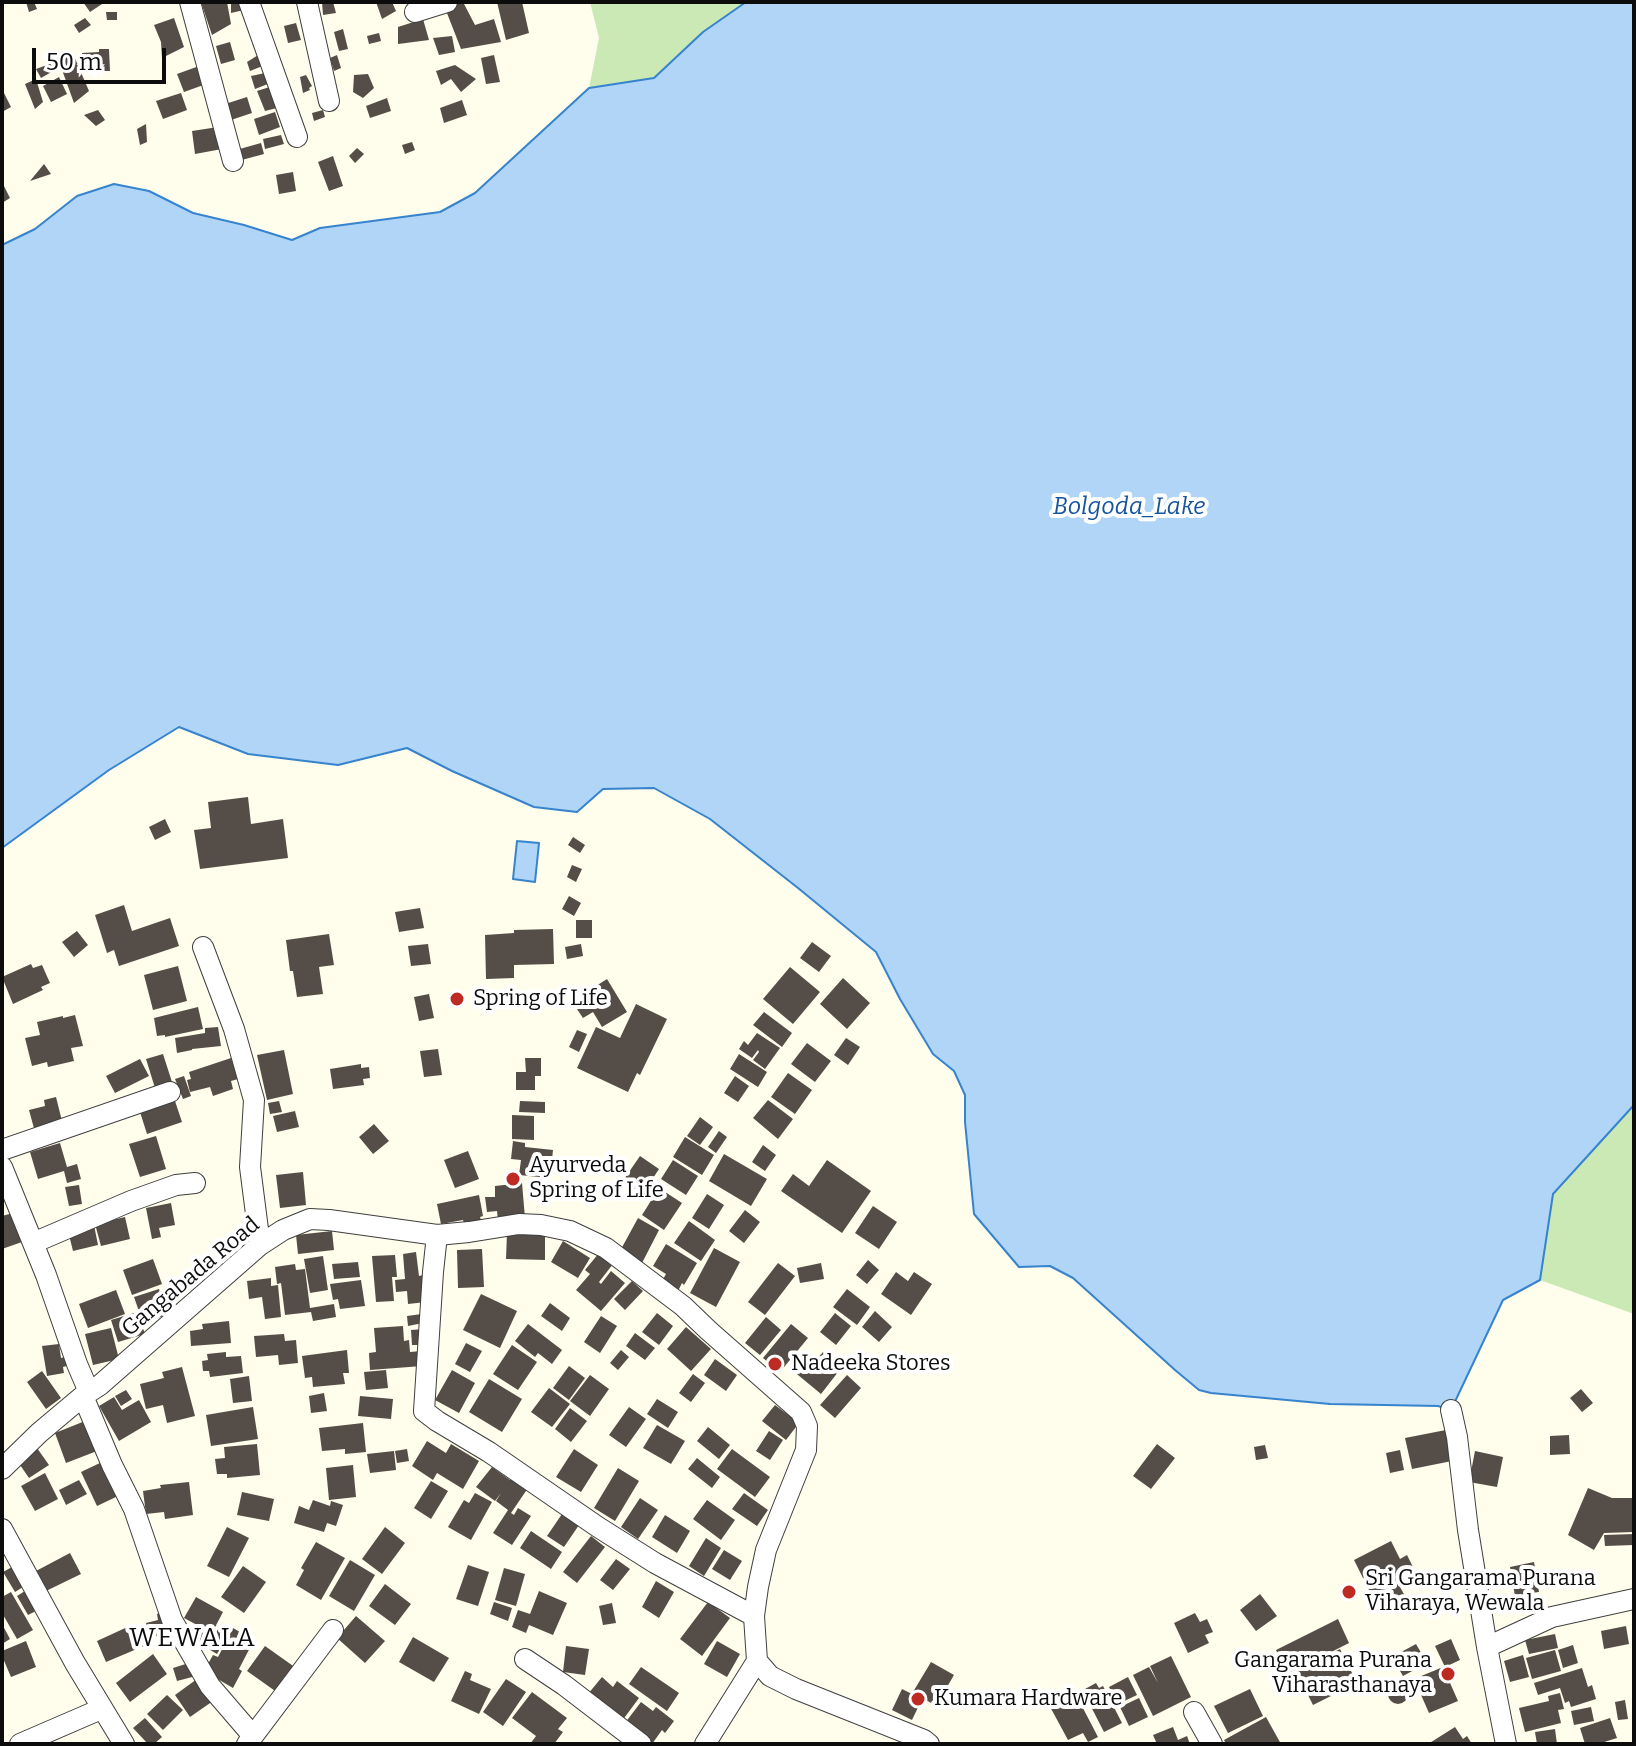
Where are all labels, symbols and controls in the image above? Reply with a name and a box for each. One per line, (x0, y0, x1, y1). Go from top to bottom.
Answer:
scale bar (36, 32, 170, 82)
text: 50 m (46, 48, 102, 76)
water label: Bolgoda_Lake (1053, 493, 1205, 521)
place label: Spring of Life (473, 986, 608, 1012)
marker: Spring of Life (448, 990, 466, 1008)
place label: Ayurveda Spring of Life (529, 1153, 664, 1204)
marker: Ayurveda Spring of Life (504, 1170, 522, 1188)
street label: Gangabada Road (117, 1212, 265, 1342)
place label: Nadeeka Stores (791, 1351, 950, 1377)
marker: Nadeeka Stores (766, 1355, 784, 1373)
place label: Sri Gangarama Purana Viharaya, Wewala (1365, 1566, 1596, 1618)
marker: Sri Gangarama Purana Viharaya, Wewala (1340, 1583, 1358, 1601)
district label: WEWALA (129, 1623, 257, 1655)
place label: Gangarama Purana Viharasthanaya (1234, 1648, 1432, 1700)
marker: Gangarama Purana Viharasthanaya (1439, 1665, 1457, 1683)
place label: Kumara Hardware (934, 1686, 1122, 1712)
marker: Kumara Hardware (909, 1690, 927, 1708)

